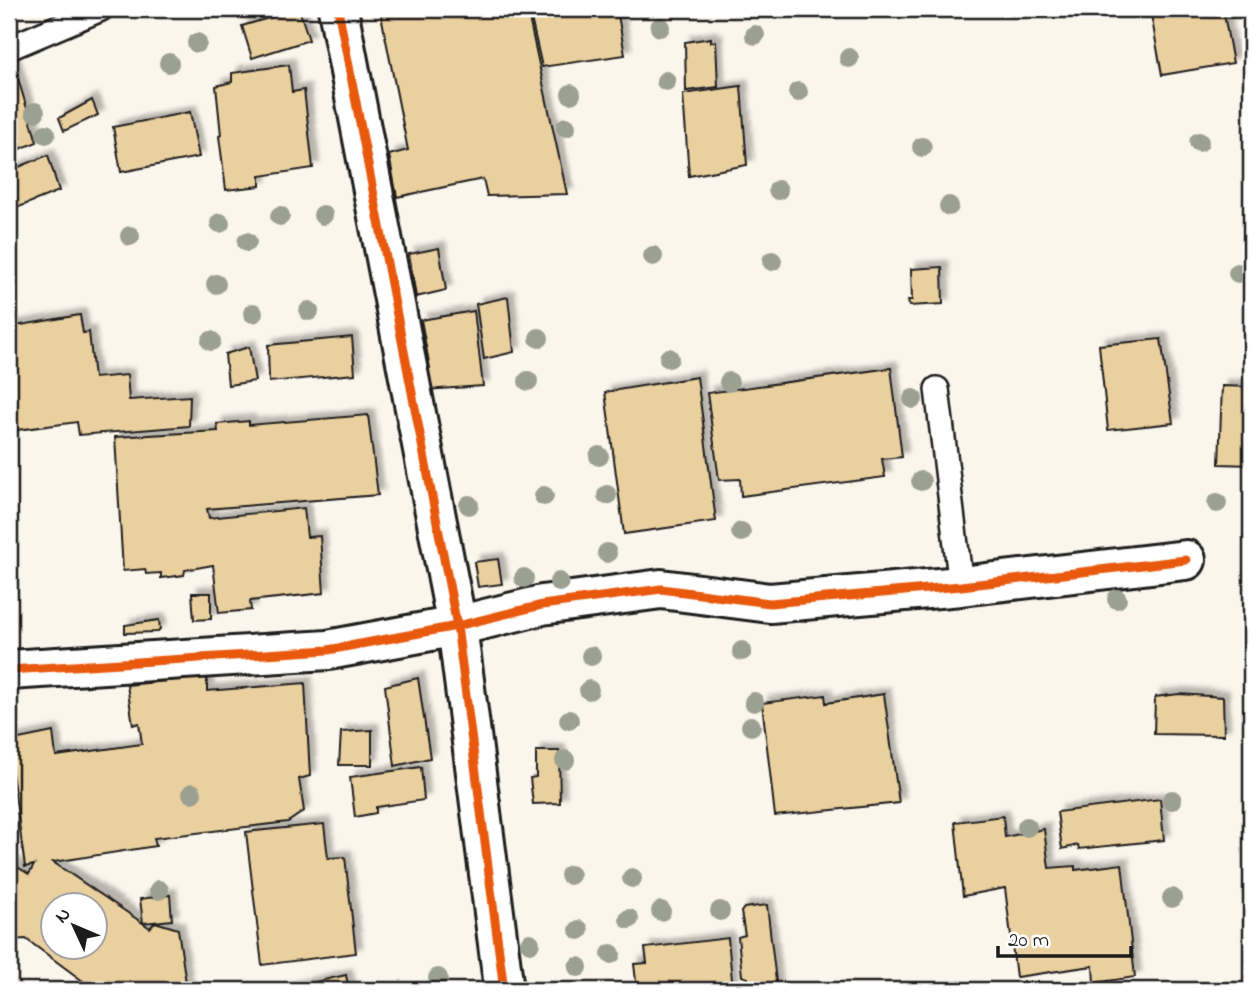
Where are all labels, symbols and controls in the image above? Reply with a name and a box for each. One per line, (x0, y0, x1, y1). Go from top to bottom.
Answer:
north arrow (38, 890, 108, 960)
text: N (49, 902, 78, 930)
scale bar (998, 915, 1130, 959)
text: 20 m (1008, 926, 1049, 956)

